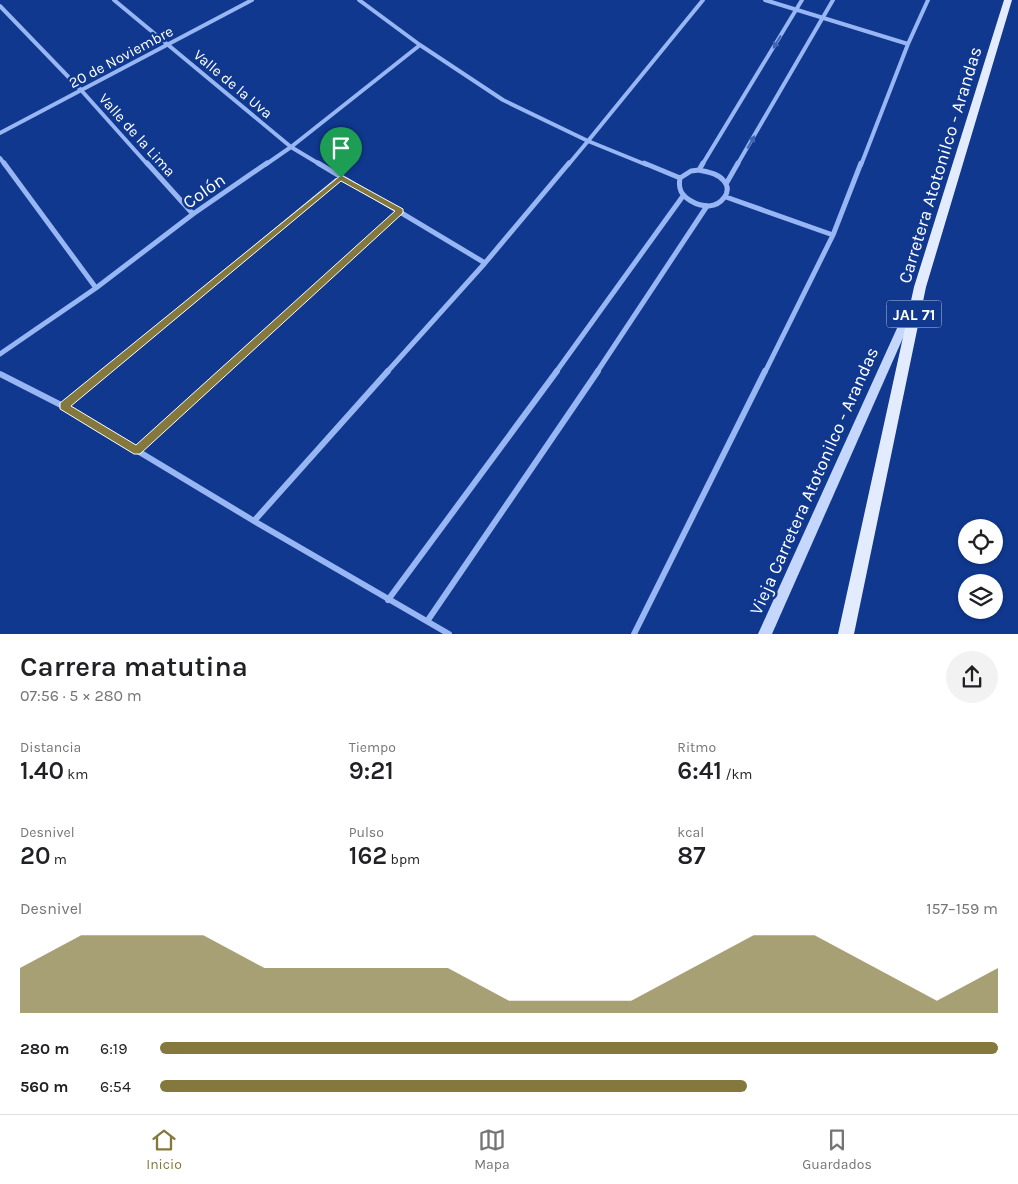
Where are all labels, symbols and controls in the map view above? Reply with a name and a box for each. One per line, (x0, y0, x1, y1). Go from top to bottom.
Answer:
street label: 20 de Noviembre (66, 22, 176, 92)
one-way arrow (772, 35, 781, 48)
street label: Carretera Atotonilco - Arandas (893, 44, 987, 286)
street label: Valle de la Uva (190, 46, 276, 122)
street label: Valle de la Lima (95, 90, 179, 180)
pin (320, 127, 362, 178)
icon: arrive (327, 134, 355, 162)
one-way arrow (746, 136, 755, 149)
street label: Colón (179, 169, 229, 213)
road number: JAL 71 (886, 300, 942, 328)
street label: Vieja Carretera Atotonilco - Arandas (745, 344, 883, 618)
map controls (958, 519, 1003, 619)
button: locate (958, 519, 1003, 564)
button: layers (958, 574, 1003, 619)
text: Carrera matutina (20, 650, 248, 683)
button: share (946, 651, 998, 703)
text: 07:56 · 5 × 280 m (20, 686, 142, 705)
text: Distancia (20, 739, 81, 756)
text: Tiempo (349, 739, 396, 756)
text: Ritmo (677, 739, 716, 756)
text: 1.40 (20, 756, 64, 785)
text: 9:21 (349, 756, 394, 785)
text: 6:41 (677, 756, 722, 785)
text: km (64, 766, 88, 783)
text: /km (722, 766, 752, 783)
text: Desnivel (20, 824, 75, 841)
text: Pulso (349, 824, 384, 841)
text: kcal (677, 824, 704, 841)
text: 20 (20, 841, 51, 870)
text: 162 (349, 841, 387, 870)
text: 87 (677, 841, 706, 870)
text: m (51, 851, 67, 868)
text: bpm (387, 851, 420, 868)
text: Desnivel (20, 899, 82, 918)
text: 157–159 m (926, 899, 998, 918)
text: 280 m (20, 1039, 69, 1058)
text: 6:19 (100, 1039, 127, 1058)
text: 560 m (20, 1077, 68, 1096)
text: 6:54 (100, 1077, 131, 1096)
tab: Inicio (146, 1126, 182, 1173)
tab: Mapa (474, 1126, 510, 1173)
tab: Guardados (802, 1126, 872, 1173)

